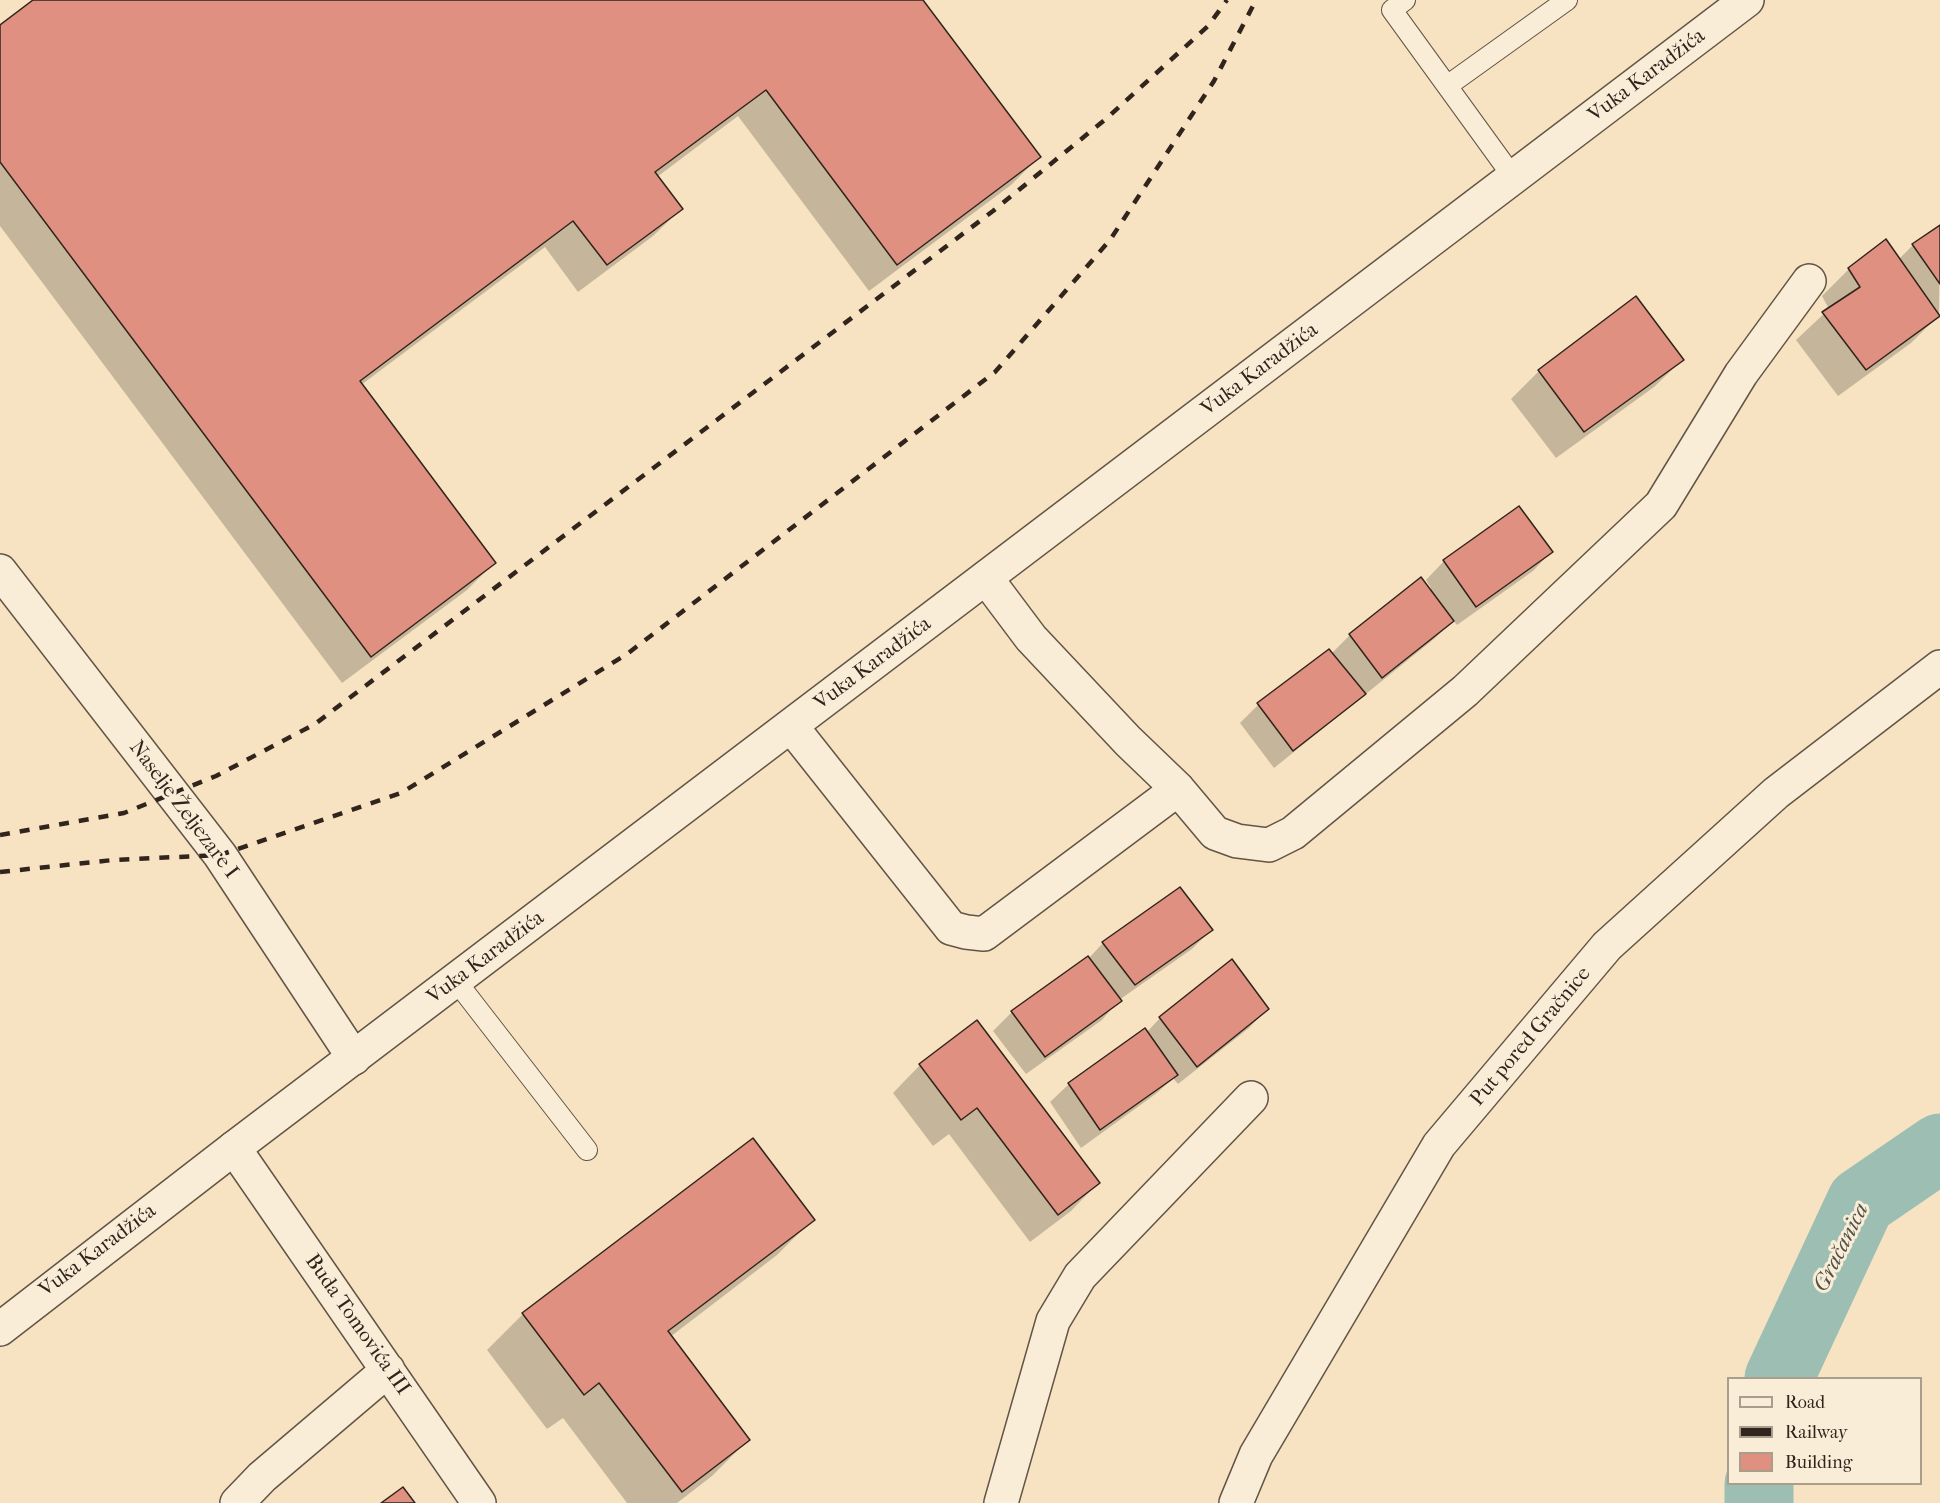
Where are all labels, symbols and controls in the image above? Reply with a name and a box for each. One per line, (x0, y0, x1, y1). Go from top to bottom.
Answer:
street label: Vuka Karadžića (1584, 24, 1710, 128)
street label: Vuka Karadžića (1197, 318, 1323, 422)
street label: Vuka Karadžića (810, 612, 936, 716)
street label: Naselje Željezare I (123, 736, 243, 884)
street label: Vuka Karadžića (423, 906, 549, 1010)
street label: Put pored Gračnice (1465, 962, 1597, 1112)
street label: Vuka Karadžića (35, 1199, 161, 1303)
water label: Gračanica (1809, 1199, 1875, 1297)
street label: Buda Tomovića III (299, 1250, 415, 1400)
legend (1727, 1377, 1922, 1485)
text: Road (1785, 1392, 1825, 1413)
text: Railway (1785, 1422, 1848, 1443)
text: Building (1785, 1452, 1852, 1473)

